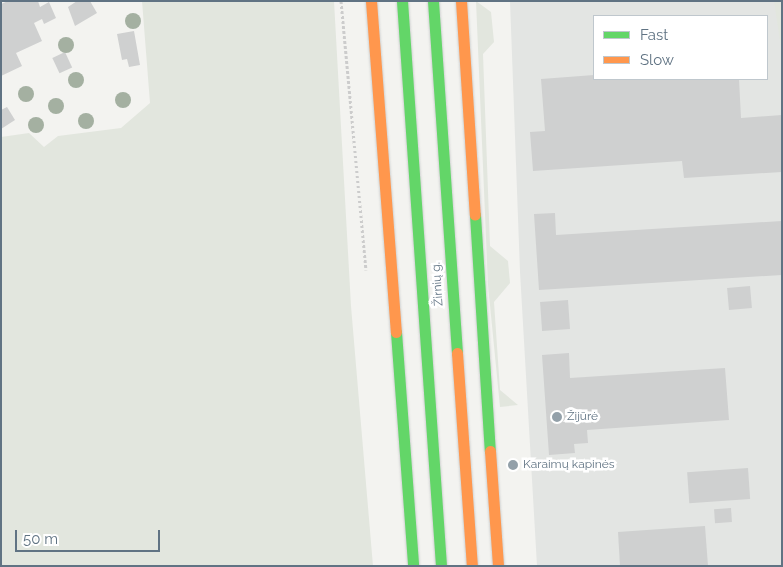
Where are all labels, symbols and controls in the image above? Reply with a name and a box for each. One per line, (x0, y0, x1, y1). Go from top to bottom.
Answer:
legend (593, 15, 768, 80)
text: Fast (640, 26, 668, 44)
text: Slow (640, 51, 674, 69)
street label: Žirnių g. (429, 262, 447, 306)
place label: Žijūrė (567, 410, 598, 424)
marker: Žijūrė (551, 411, 563, 423)
place label: Karaimų kapinės (523, 458, 615, 472)
marker: Karaimų kapinės (507, 459, 519, 471)
scale bar (18, 520, 162, 552)
text: 50 m (23, 530, 58, 548)

